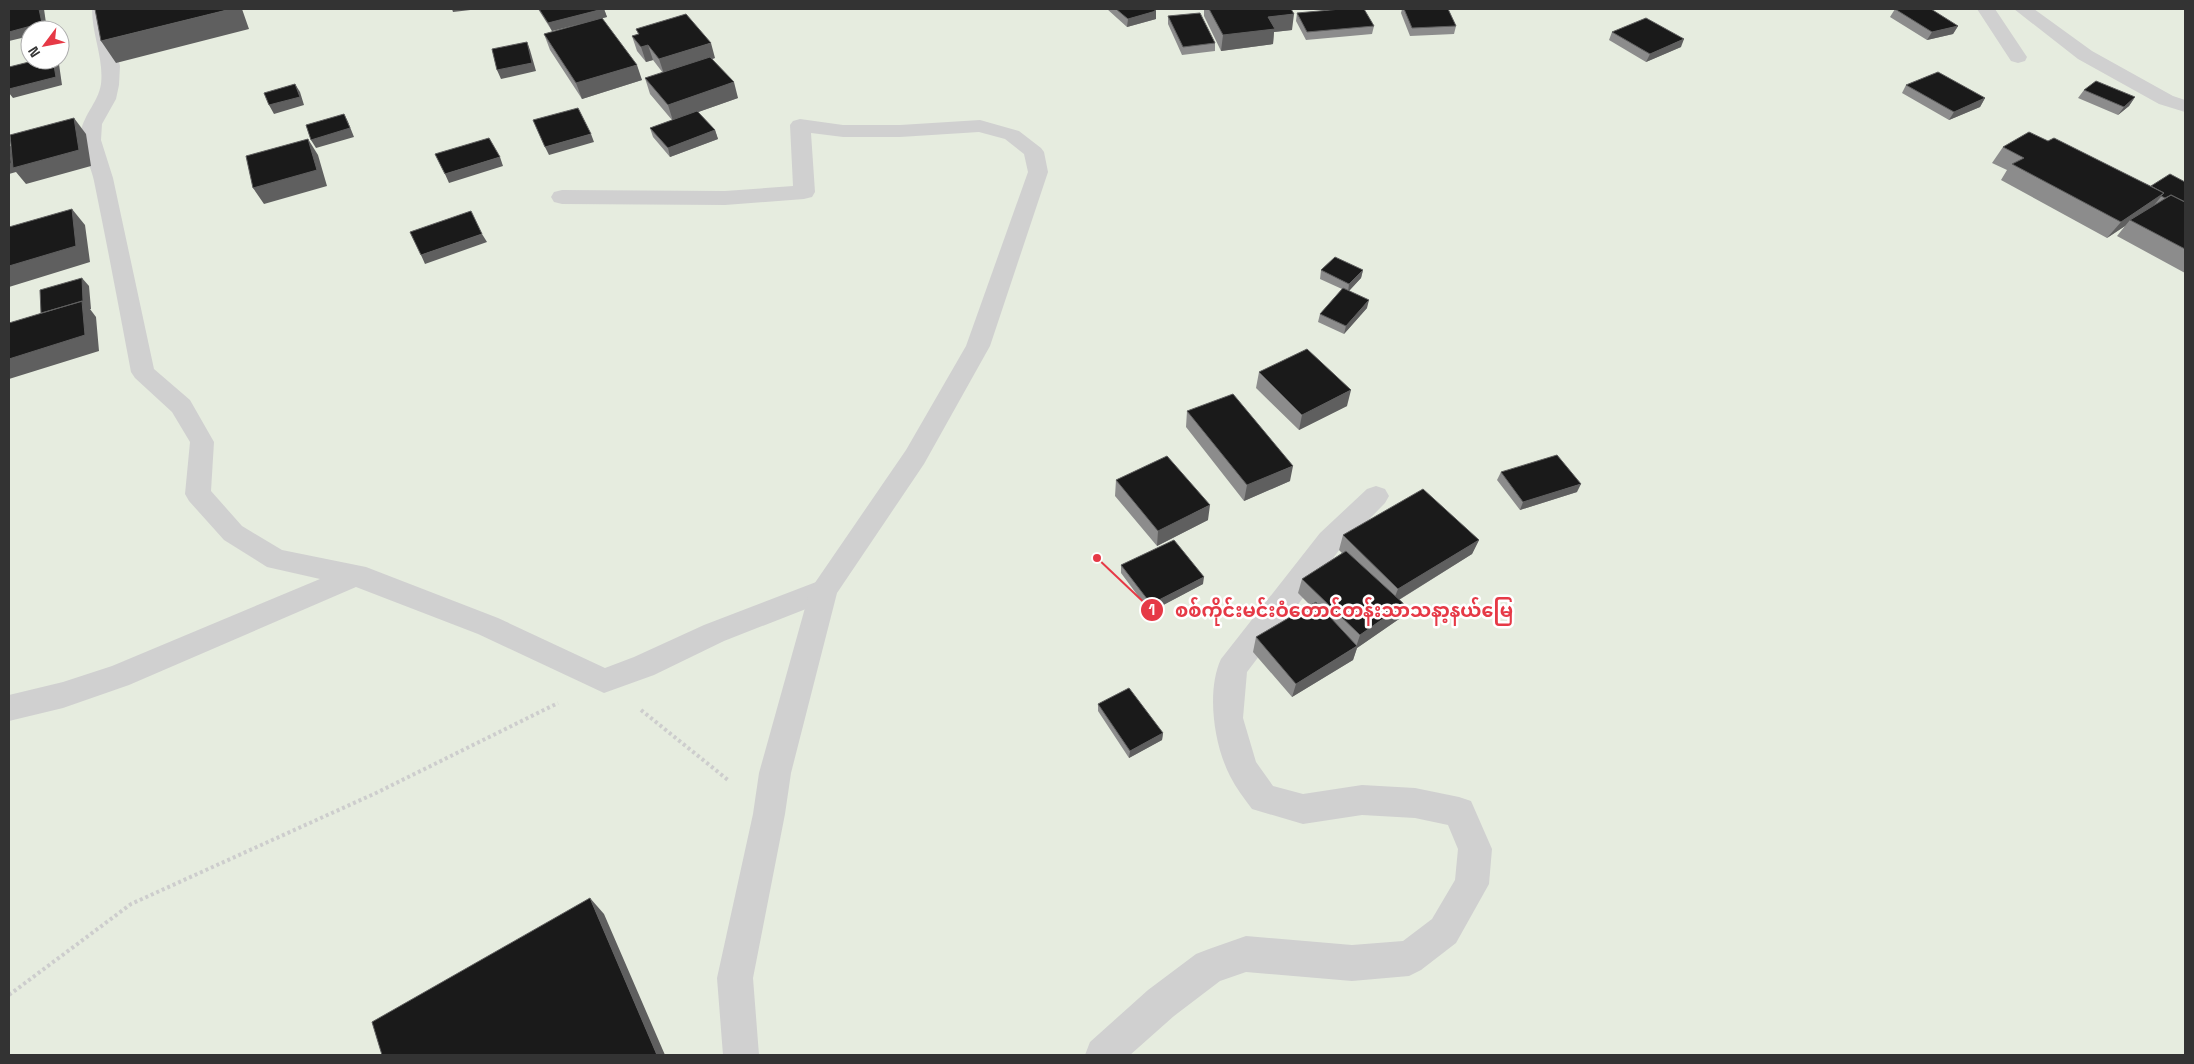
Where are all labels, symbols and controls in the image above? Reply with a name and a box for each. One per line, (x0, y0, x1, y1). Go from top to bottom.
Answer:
north arrow (20, 20, 70, 70)
text: N (24, 43, 44, 61)
callout: စစ်ကိုင်းမင်းဝံတောင်တန်းသာသနာ့နယ်မြေ (1140, 593, 1522, 627)
text: စစ်ကိုင်းမင်းဝံတောင်တန်းသာသနာ့နယ်မြေ (1175, 597, 1513, 626)
text: 1 (1149, 600, 1155, 619)

